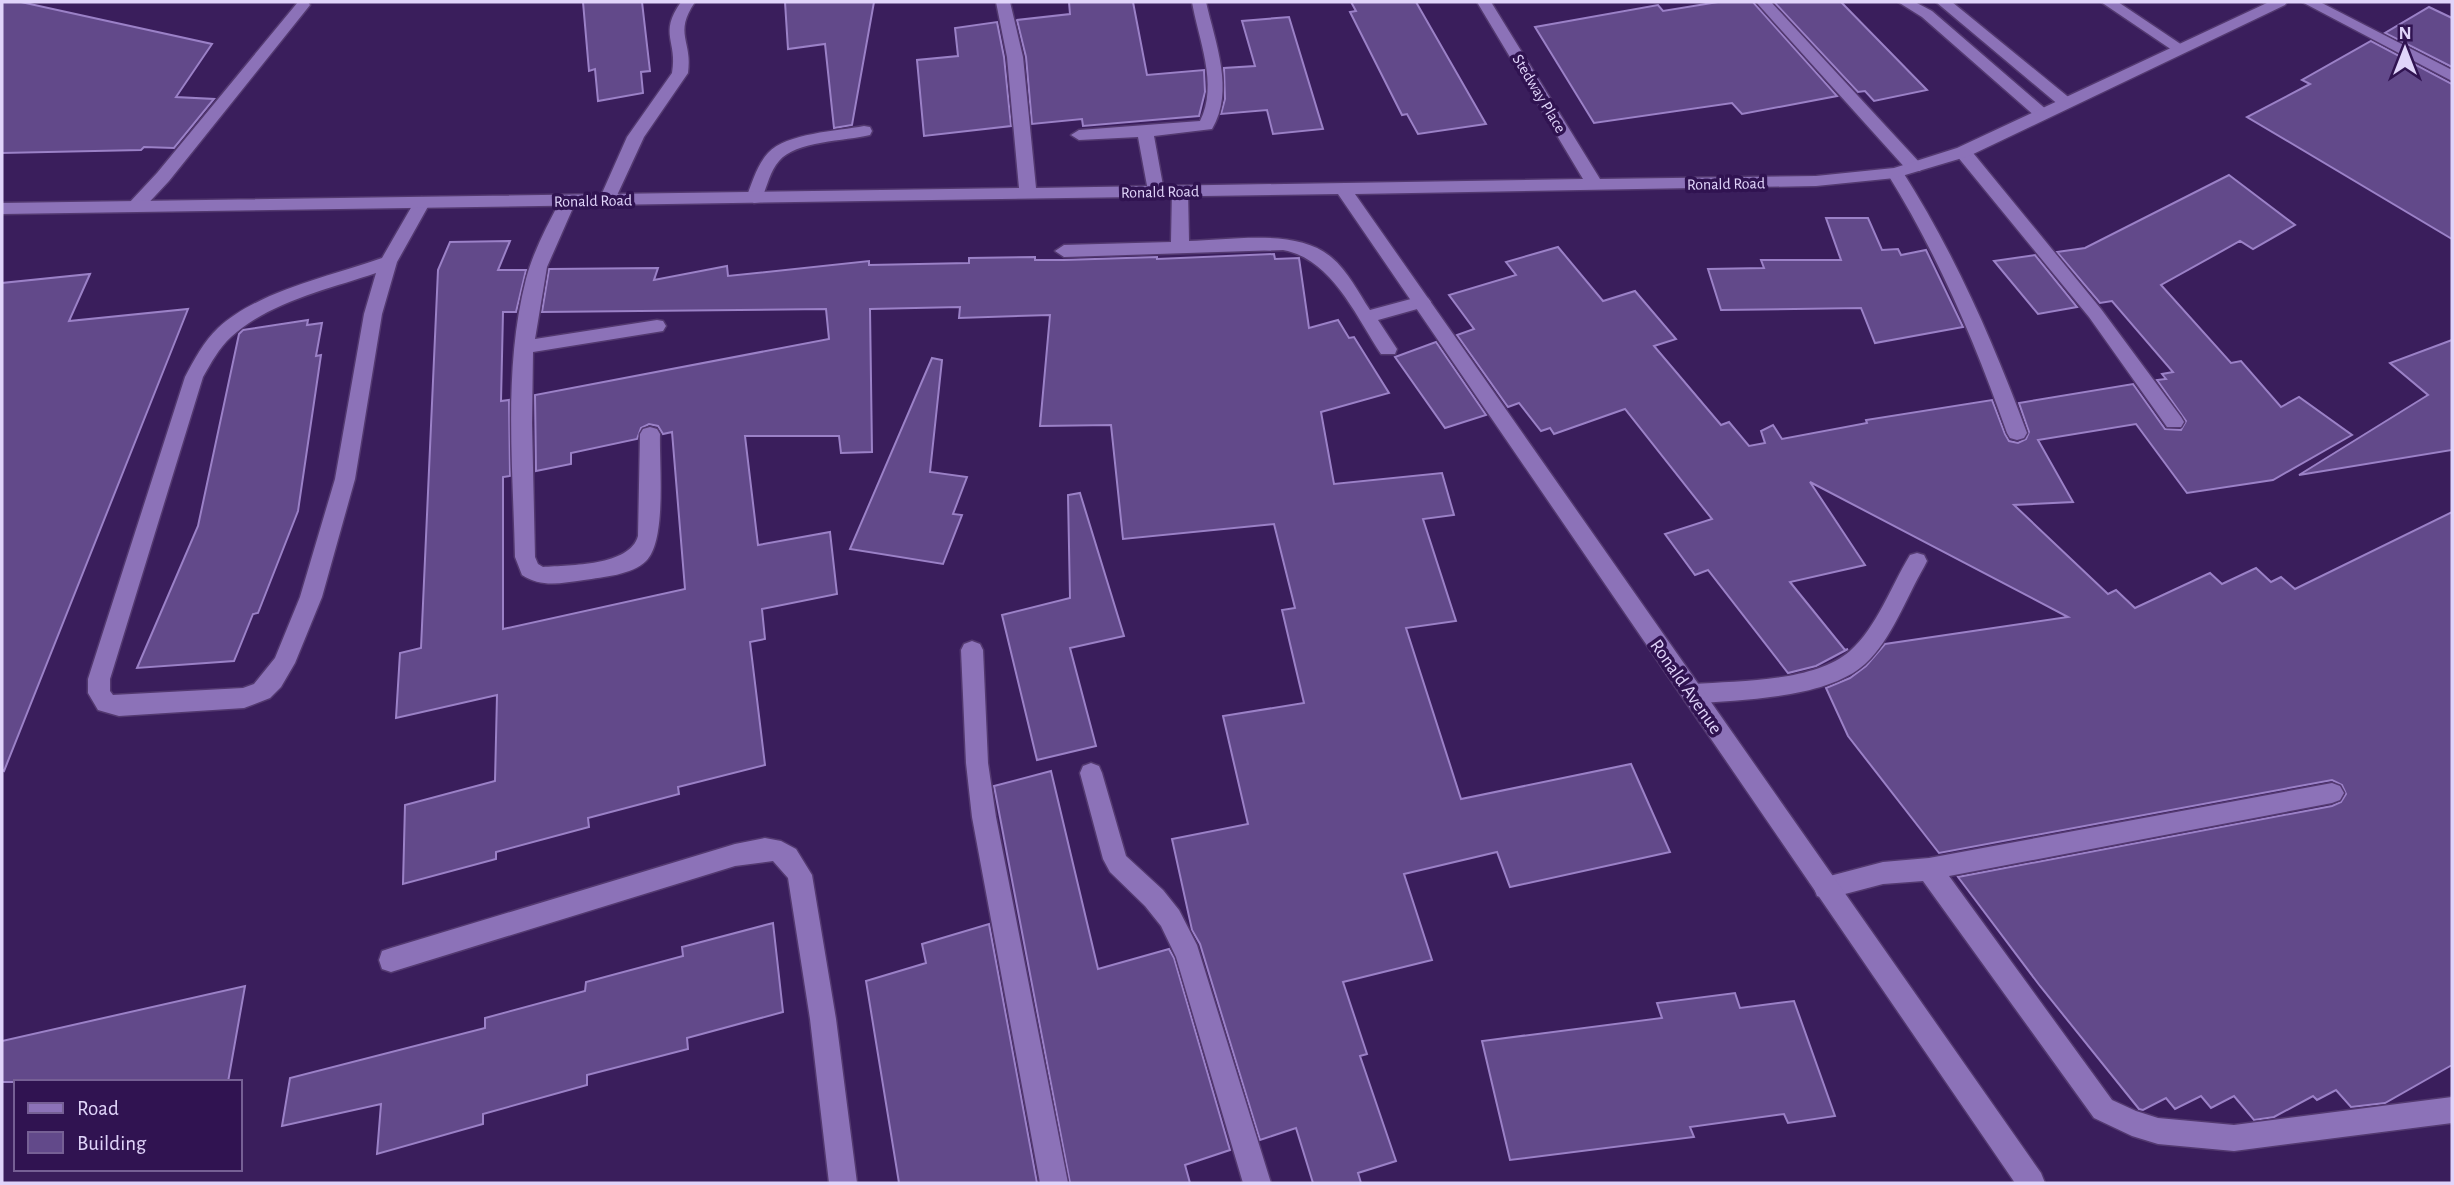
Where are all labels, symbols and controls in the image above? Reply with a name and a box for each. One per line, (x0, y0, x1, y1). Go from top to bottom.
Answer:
north arrow (2370, 14, 2440, 84)
text: N (2398, 24, 2412, 43)
street label: Stedway Place (1509, 51, 1569, 136)
street label: Ronald Road (1687, 175, 1765, 193)
street label: Ronald Road (1121, 183, 1199, 201)
street label: Ronald Road (554, 192, 632, 210)
street label: Ronald Avenue (1646, 636, 1725, 738)
legend (14, 1080, 242, 1171)
text: Road (77, 1098, 119, 1119)
text: Building (77, 1133, 147, 1154)

